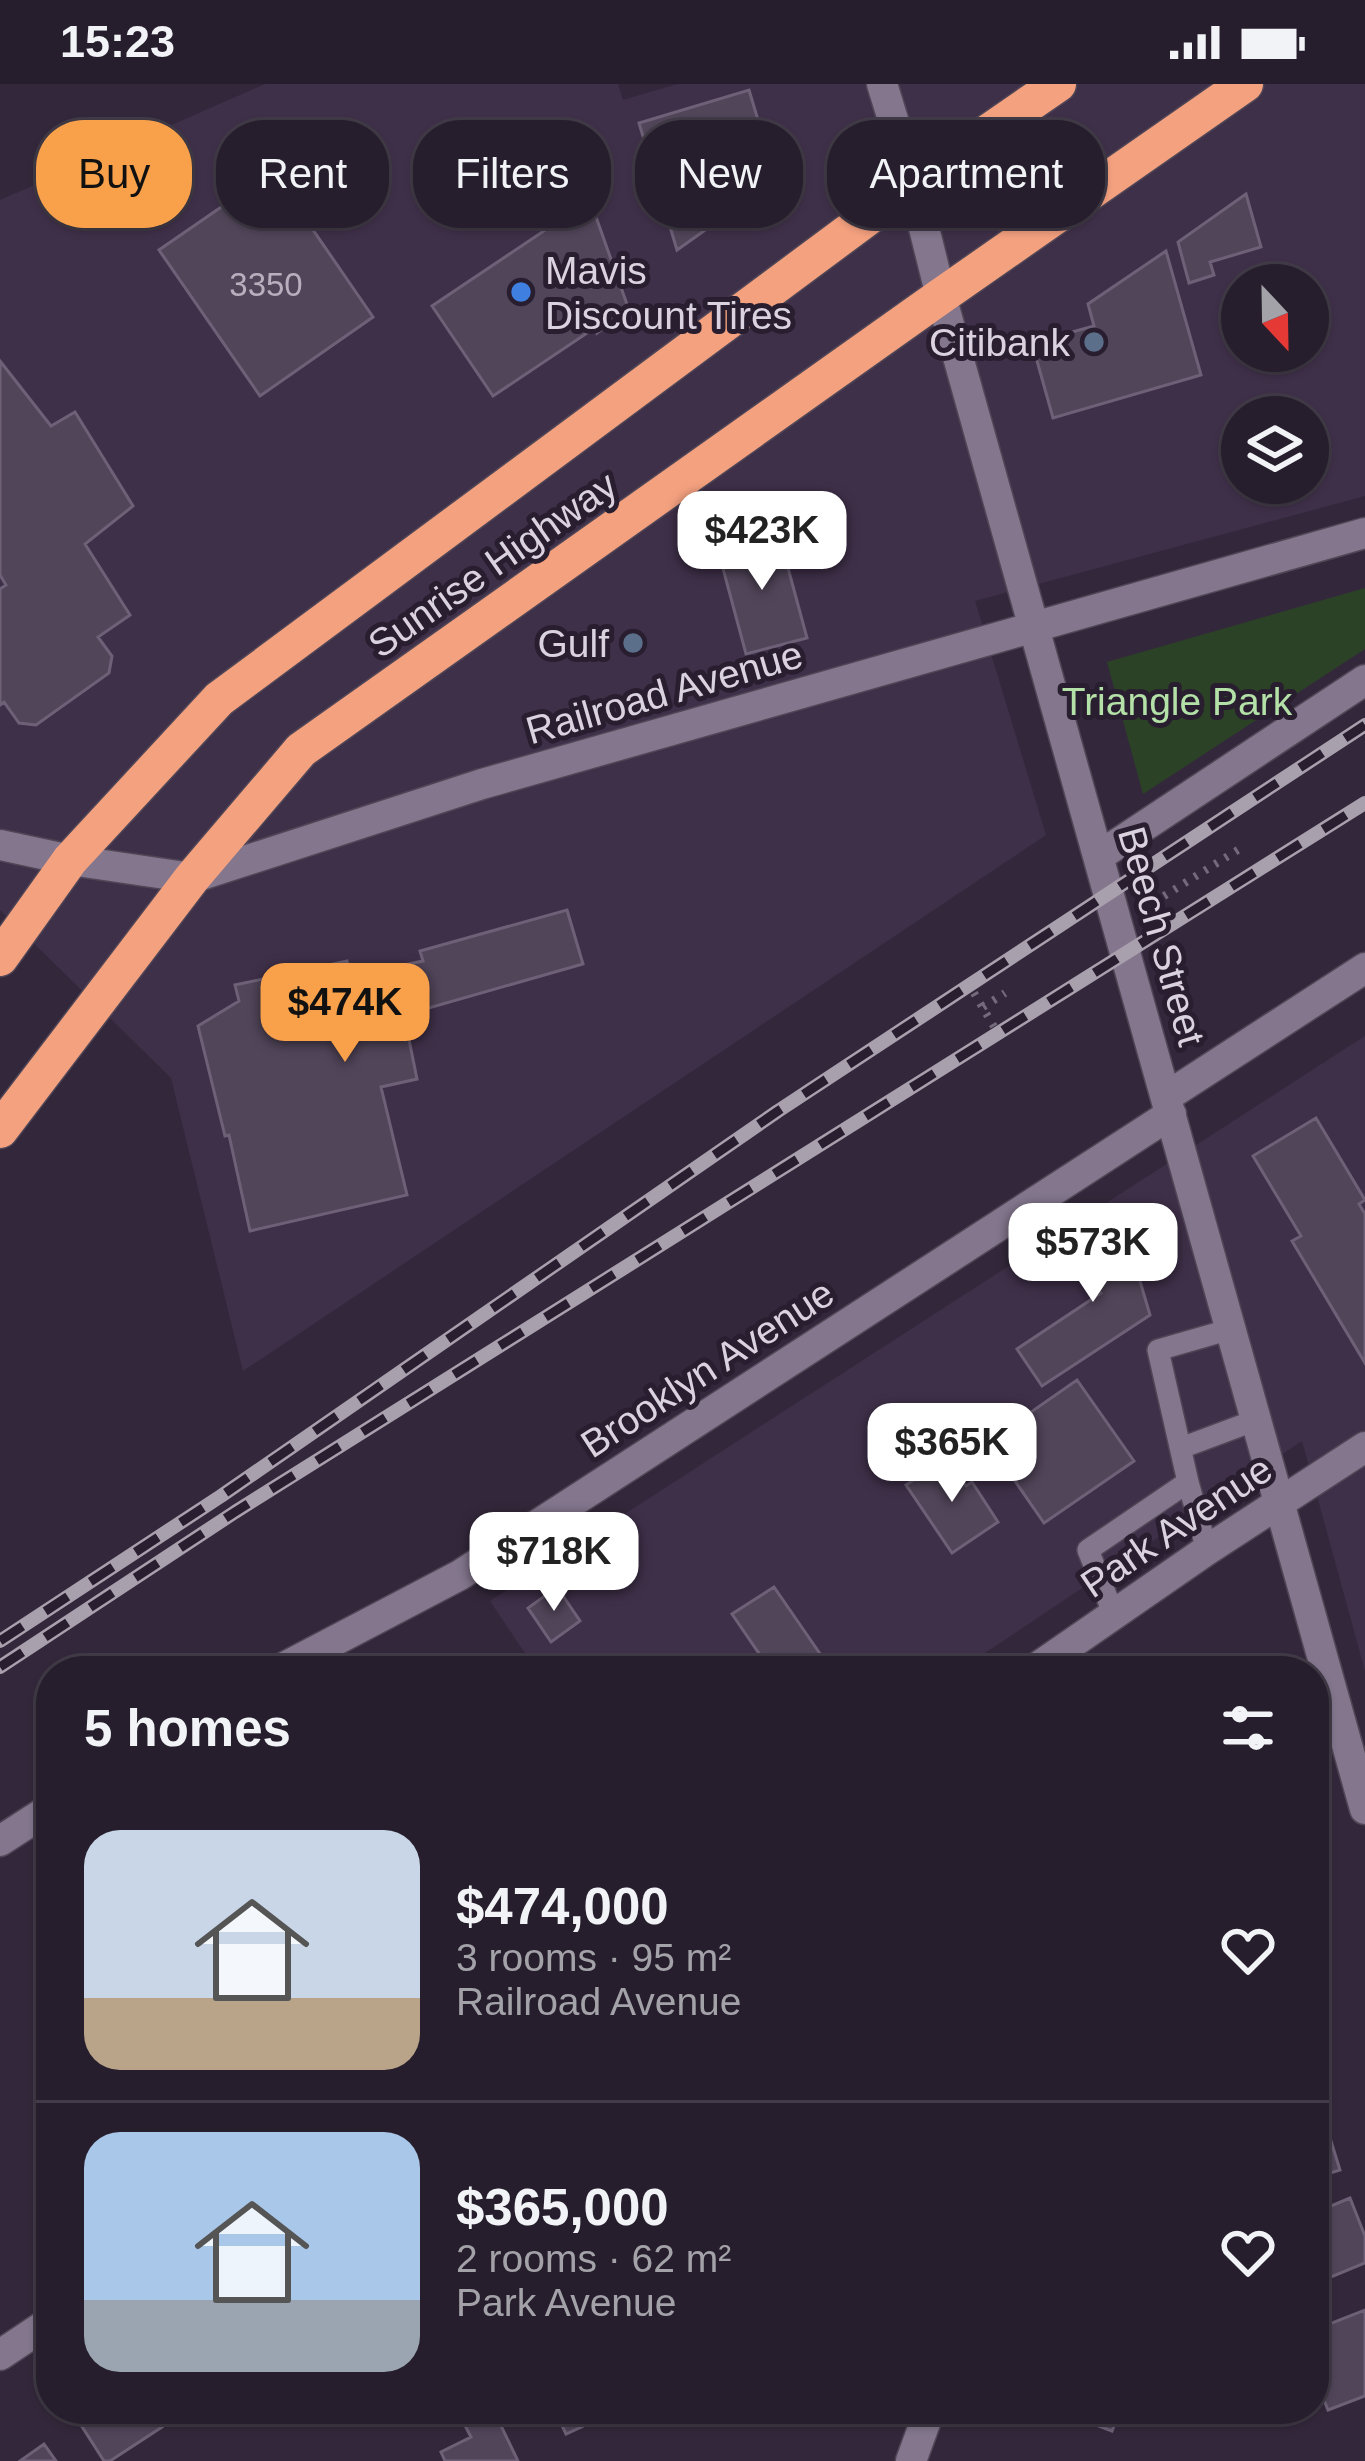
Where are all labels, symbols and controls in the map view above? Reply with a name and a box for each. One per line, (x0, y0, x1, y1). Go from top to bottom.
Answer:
text: 15:23 (60, 16, 175, 67)
chip: Buy (36, 120, 192, 228)
chip: Rent (216, 120, 389, 228)
chip: Filters (413, 120, 611, 228)
chip: New (635, 120, 803, 228)
chip: Apartment (827, 120, 1105, 228)
place label: Mavis Discount Tires (545, 249, 792, 337)
north arrow (1221, 264, 1329, 372)
map controls (1221, 264, 1329, 504)
house number: 3350 (229, 266, 303, 303)
marker: Mavis Discount Tires (508, 279, 534, 305)
place label: Citibank (929, 321, 1070, 364)
marker: Citibank (1081, 329, 1107, 355)
button: layers (1221, 396, 1329, 504)
street label: Sunrise Highway (360, 463, 625, 666)
pin: $423K (678, 491, 846, 593)
text: $423K (705, 508, 819, 551)
place label: Gulf (537, 622, 609, 665)
marker: Gulf (620, 630, 646, 656)
street label: Railroad Avenue (521, 632, 807, 752)
park label: Triangle Park (1062, 680, 1293, 723)
street label: Beech Street (1110, 822, 1213, 1051)
pin: $474K (261, 963, 429, 1065)
text: $474K (288, 980, 402, 1023)
pin: $573K (1009, 1203, 1177, 1305)
text: $573K (1036, 1220, 1150, 1263)
street label: Brooklyn Avenue (573, 1271, 841, 1466)
pin: $365K (868, 1403, 1036, 1505)
text: $365K (895, 1420, 1009, 1463)
street label: Park Avenue (1073, 1447, 1280, 1606)
pin: $718K (470, 1512, 638, 1614)
text: $718K (497, 1529, 611, 1572)
icon: filters (1215, 1695, 1281, 1761)
text: 5 homes (84, 1700, 291, 1757)
icon: home (180, 1878, 324, 2022)
text: $474,000 (456, 1878, 669, 1935)
icon: heart (1215, 1917, 1281, 1983)
text: 3 rooms · 95 m² (456, 1936, 731, 1979)
text: Railroad Avenue (456, 1980, 742, 2023)
text: $365,000 (456, 2179, 669, 2236)
icon: home (180, 2180, 324, 2324)
icon: heart (1215, 2219, 1281, 2285)
text: 2 rooms · 62 m² (456, 2237, 731, 2280)
text: Park Avenue (456, 2281, 676, 2324)

